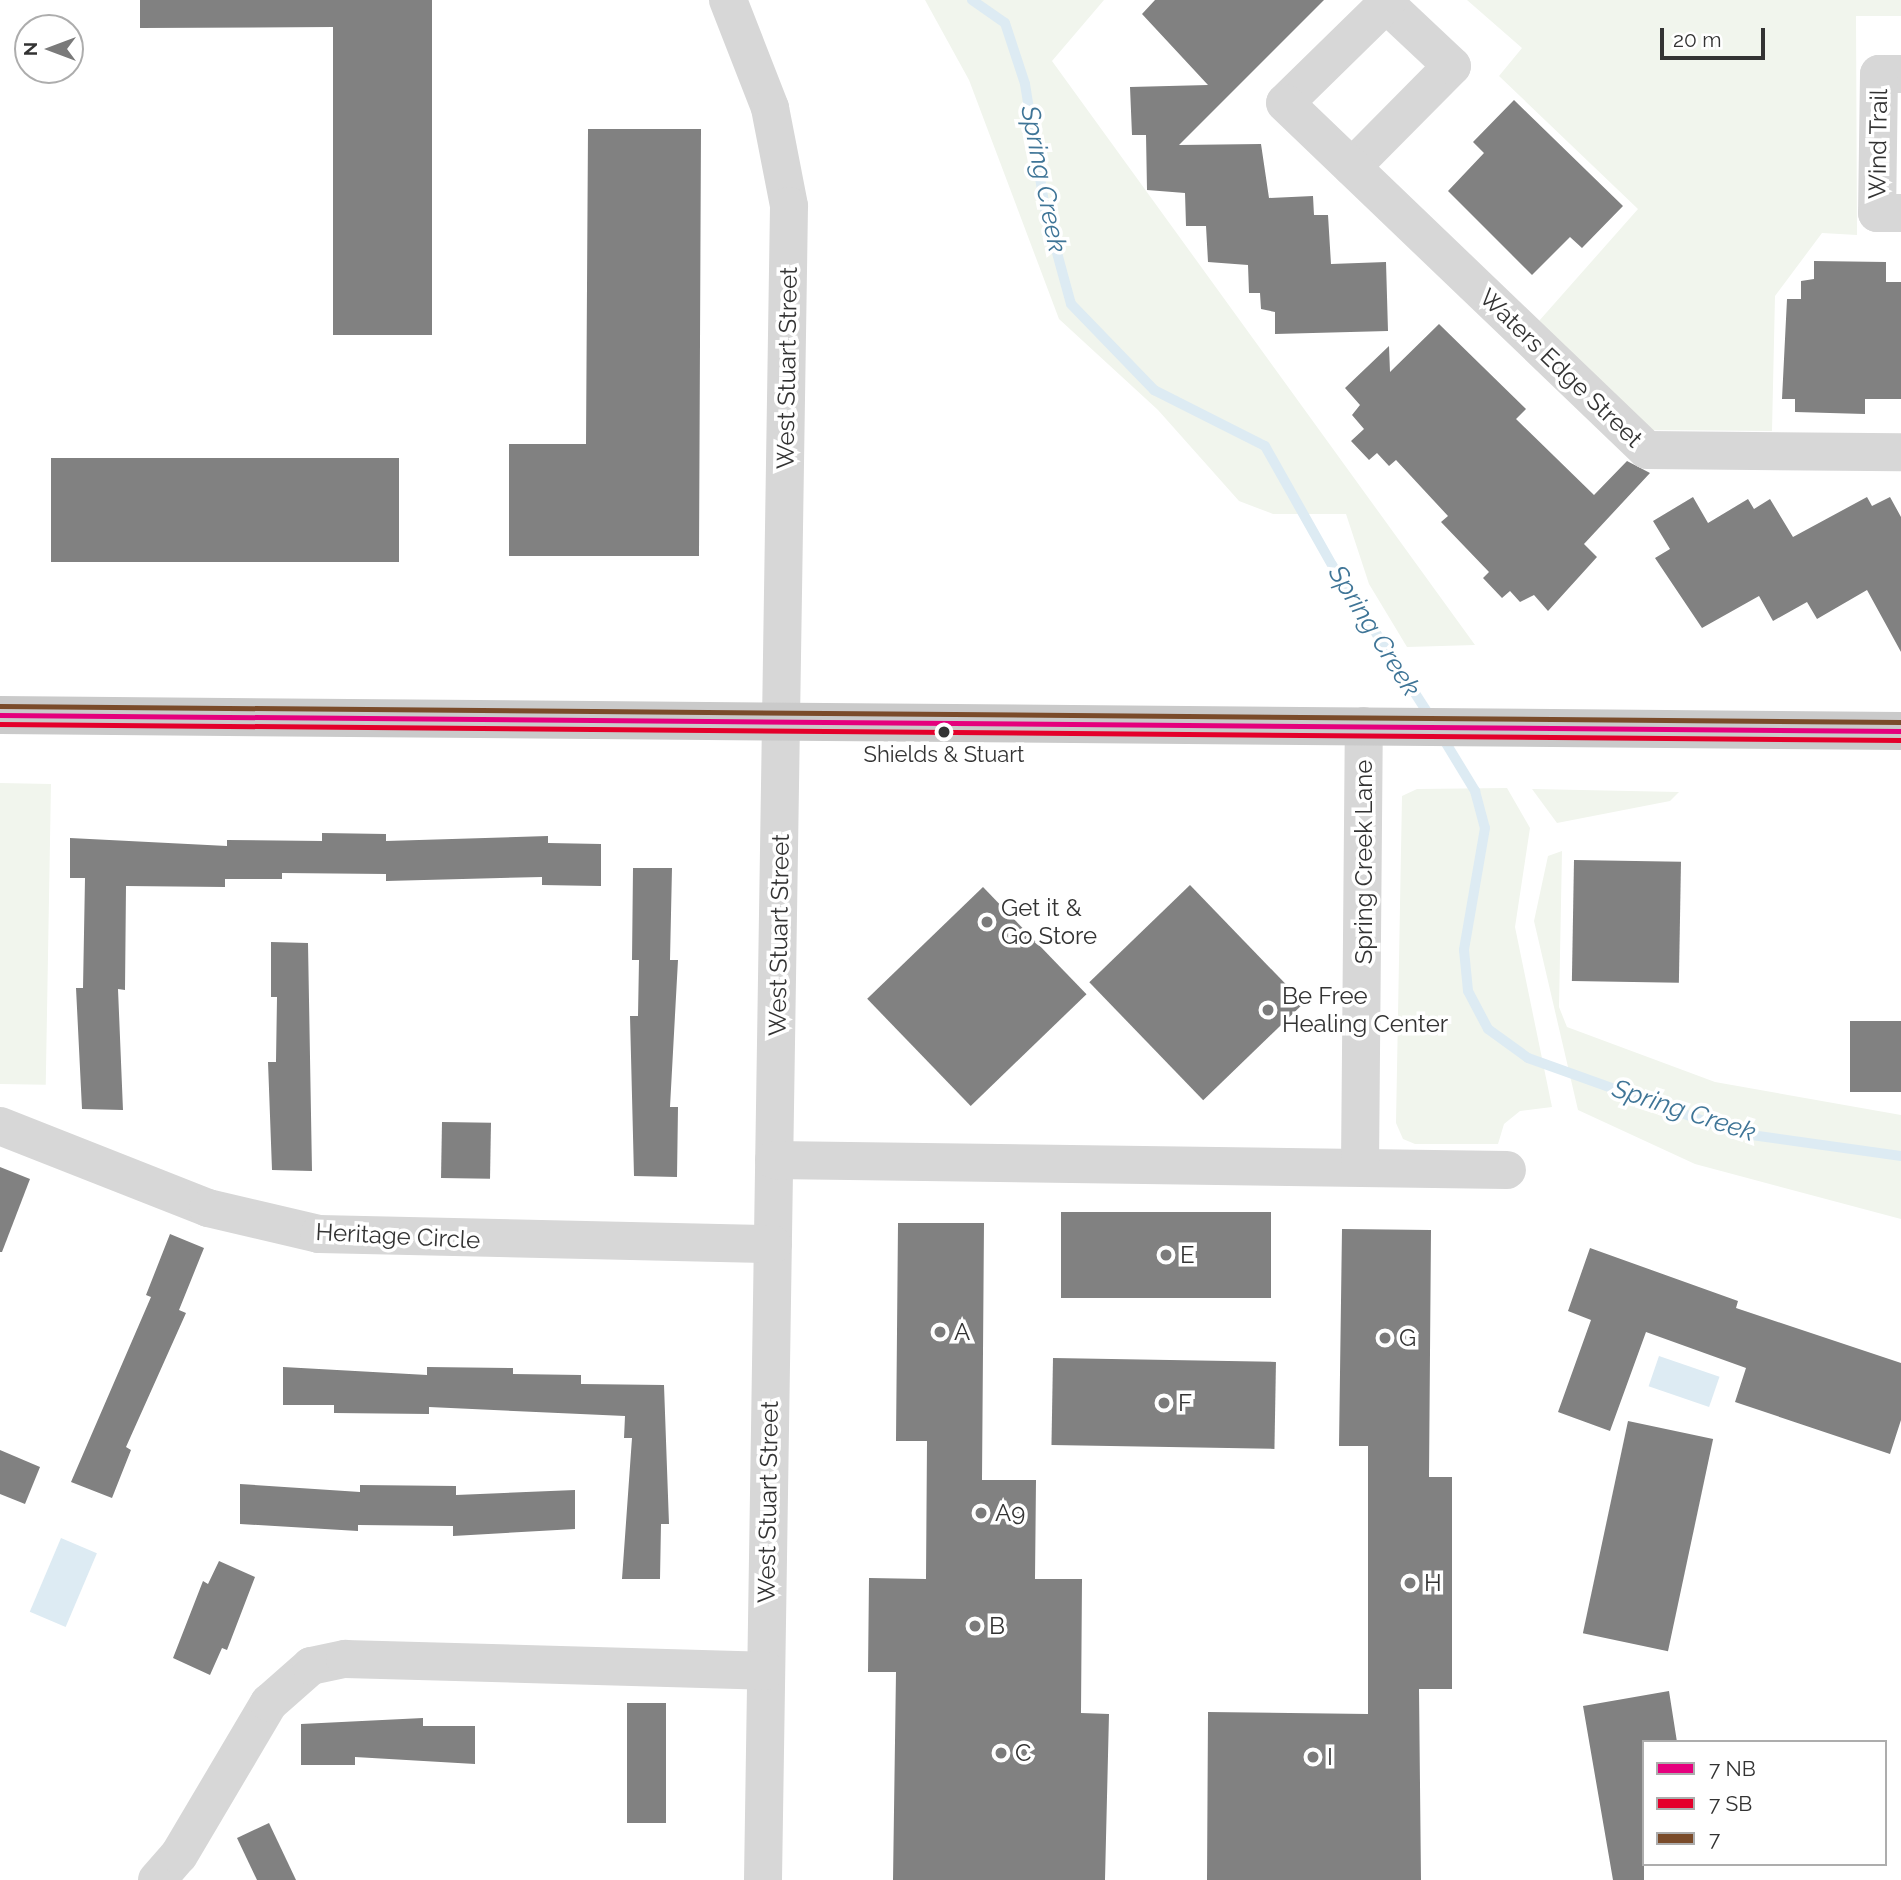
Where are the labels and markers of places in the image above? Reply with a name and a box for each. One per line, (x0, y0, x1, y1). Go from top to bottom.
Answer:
marker: Shields & Stuart (937, 725, 951, 739)
place label: Shields & Stuart (864, 742, 1024, 768)
place label: Get it & Go Store (1001, 894, 1097, 950)
marker: Get it & Go Store (979, 914, 995, 930)
place label: Be Free Healing Center (1282, 982, 1448, 1038)
marker: Be Free Healing Center (1260, 1002, 1276, 1018)
place label: E (1180, 1241, 1195, 1269)
marker: E (1158, 1247, 1174, 1263)
place label: A (954, 1318, 970, 1346)
marker: A (932, 1324, 948, 1340)
place label: G (1399, 1324, 1416, 1352)
marker: G (1377, 1330, 1393, 1346)
place label: F (1178, 1389, 1192, 1417)
marker: F (1156, 1395, 1172, 1411)
place label: A9 (995, 1499, 1025, 1527)
marker: A9 (973, 1505, 989, 1521)
place label: H (1424, 1569, 1442, 1597)
marker: H (1402, 1575, 1418, 1591)
place label: B (989, 1612, 1005, 1640)
marker: B (967, 1618, 983, 1634)
place label: C (1015, 1739, 1031, 1767)
place label: I (1327, 1743, 1333, 1771)
marker: C (993, 1745, 1009, 1761)
marker: I (1305, 1749, 1321, 1765)

